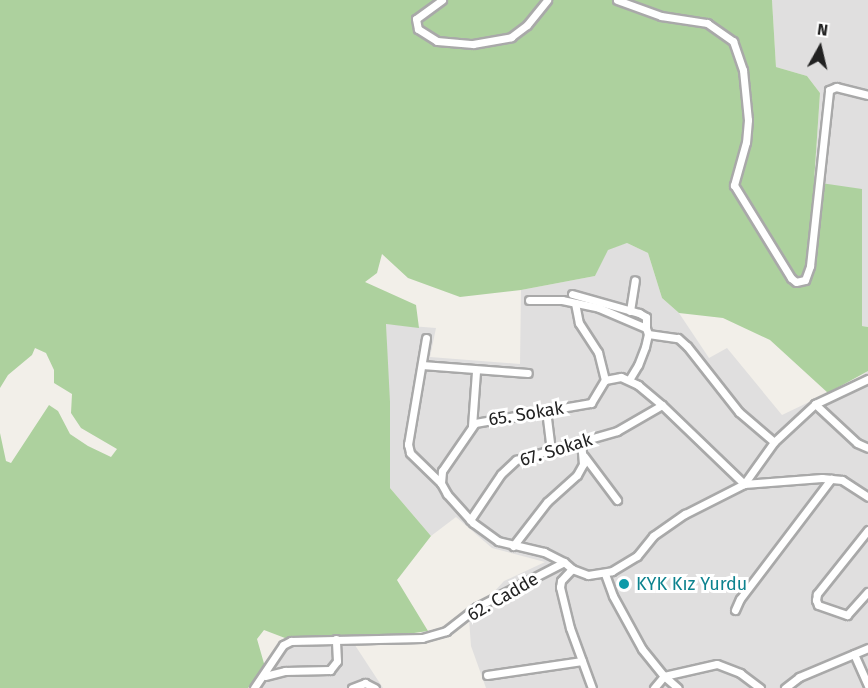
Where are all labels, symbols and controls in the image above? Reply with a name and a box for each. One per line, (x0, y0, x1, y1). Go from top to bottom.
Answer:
north arrow (790, 18, 850, 78)
text: N (816, 20, 829, 40)
street label: 65. Sokak (487, 397, 565, 431)
street label: 67. Sokak (517, 429, 595, 471)
street label: 62. Cadde (464, 568, 542, 626)
place label: KYK Kız Yurdu (636, 573, 747, 595)
marker: KYK Kız Yurdu (617, 577, 631, 591)

